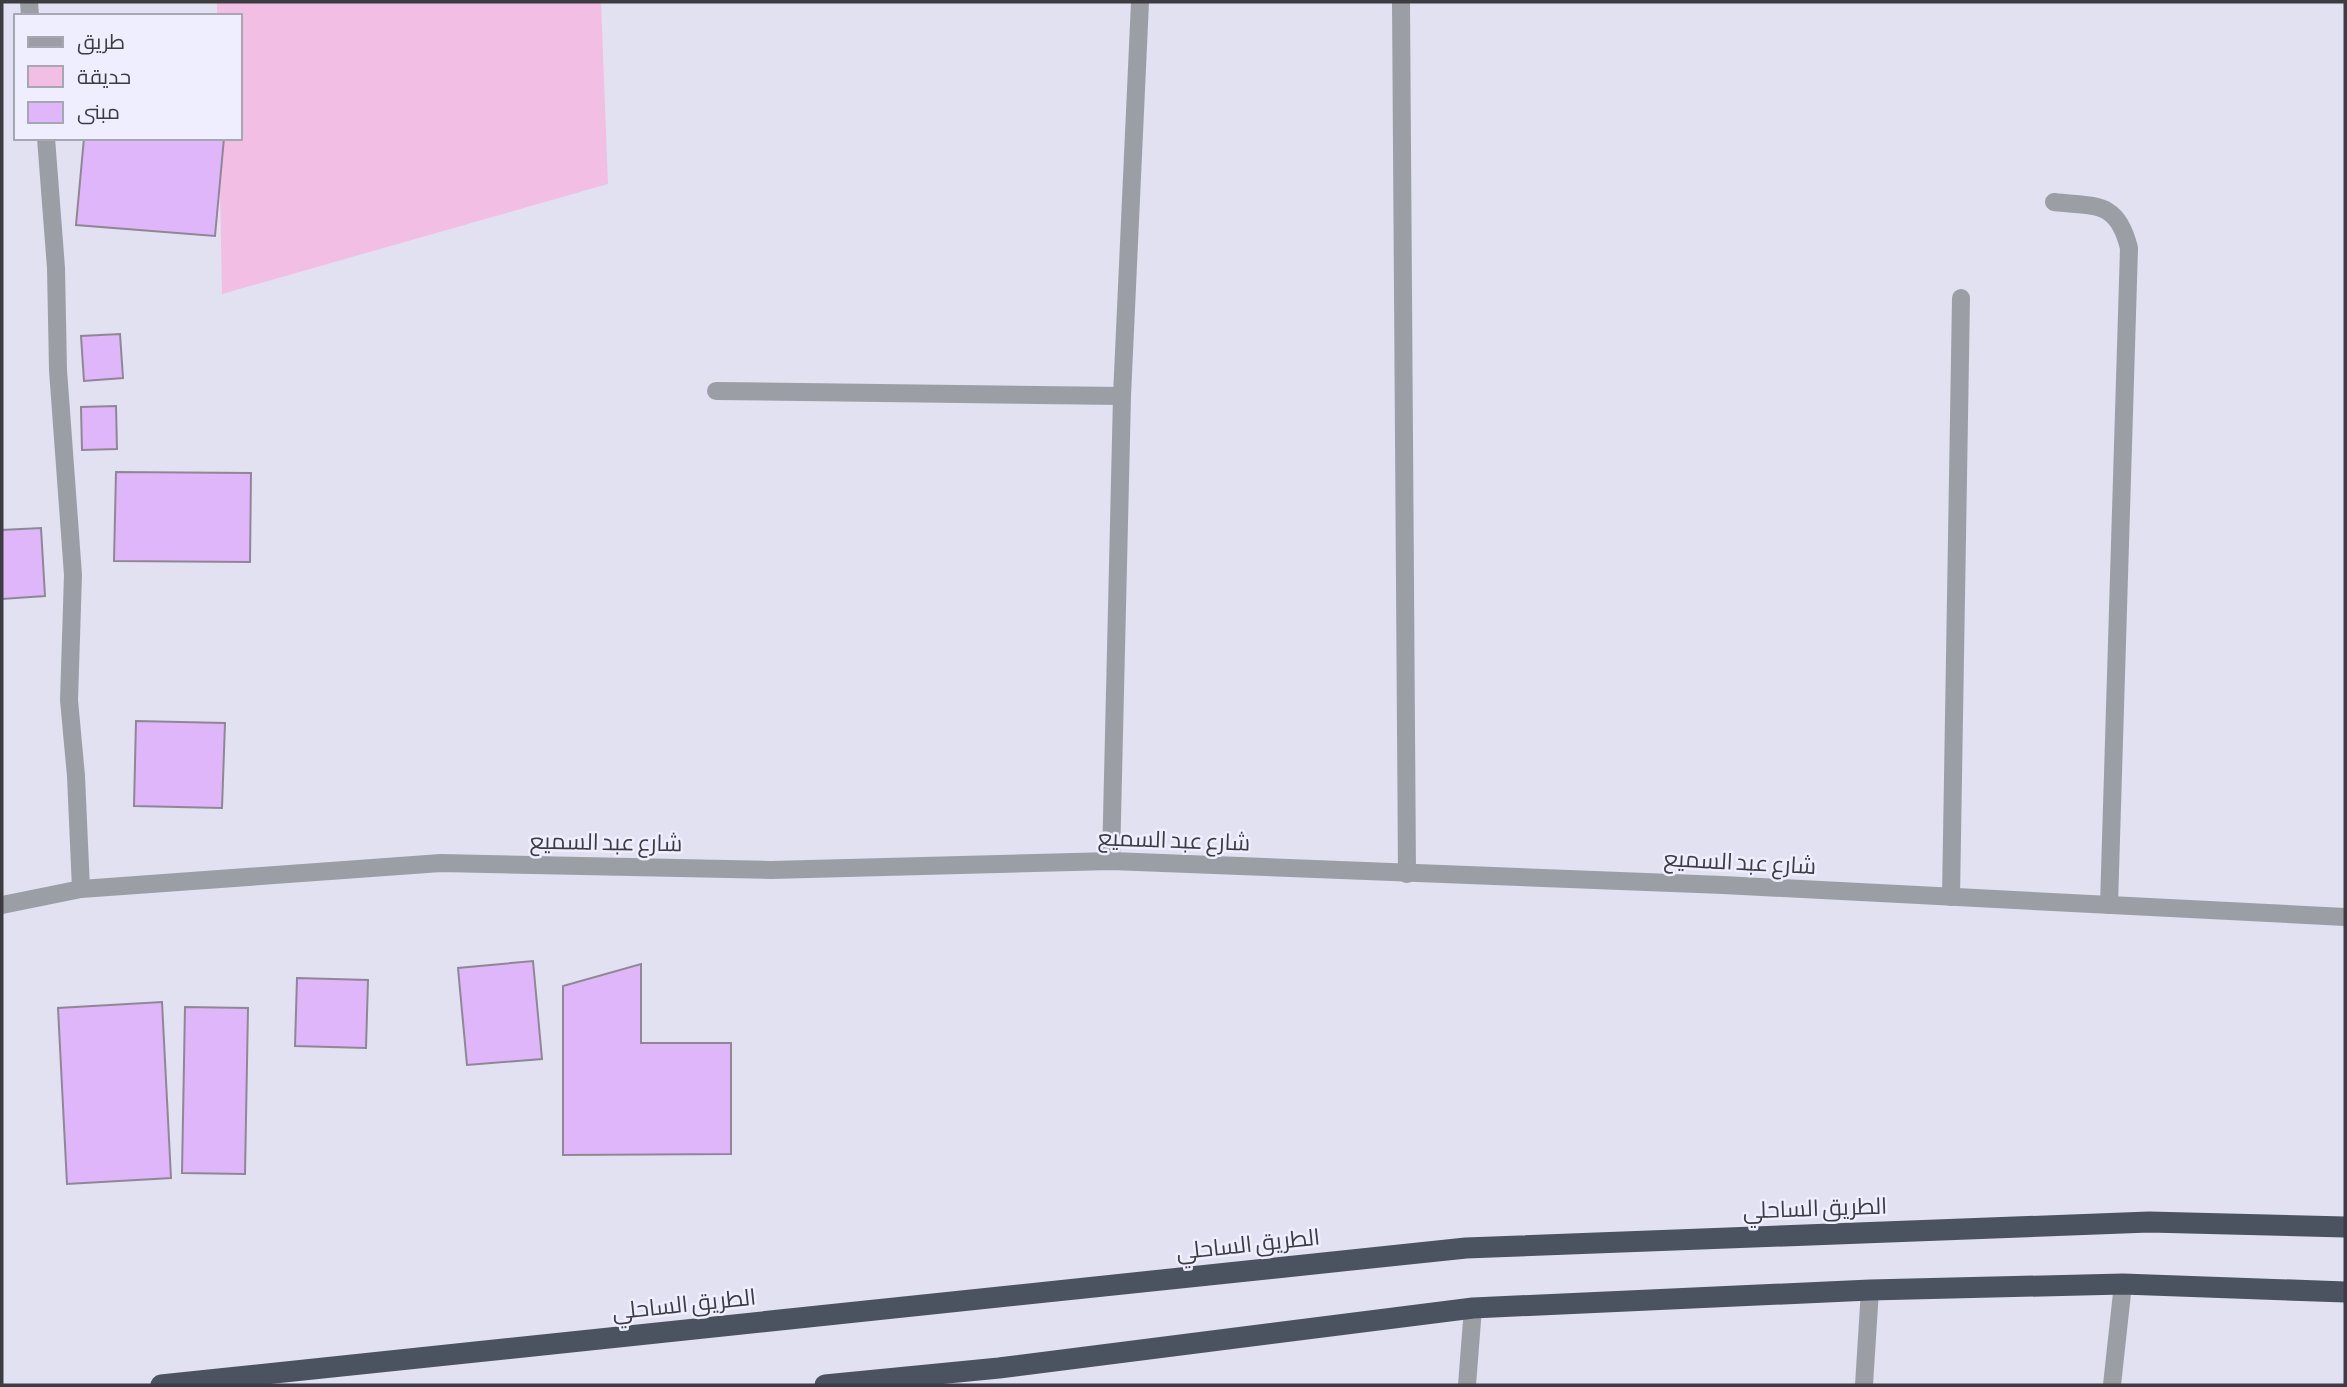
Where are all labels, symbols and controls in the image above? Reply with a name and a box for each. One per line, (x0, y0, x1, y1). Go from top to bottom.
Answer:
legend (14, 14, 242, 140)
text: طريق (77, 29, 125, 55)
text: حديقة (77, 64, 131, 88)
text: مبنى (77, 99, 120, 125)
street label: شارع عبد السميع (1097, 824, 1251, 859)
street label: شارع عبد السميع (529, 828, 683, 859)
street label: شارع عبد السميع (1663, 845, 1817, 882)
street label: الطريق الساحلي (1742, 1192, 1888, 1229)
street label: الطريق الساحلي (1175, 1224, 1322, 1269)
street label: الطريق الساحلي (611, 1284, 758, 1329)

